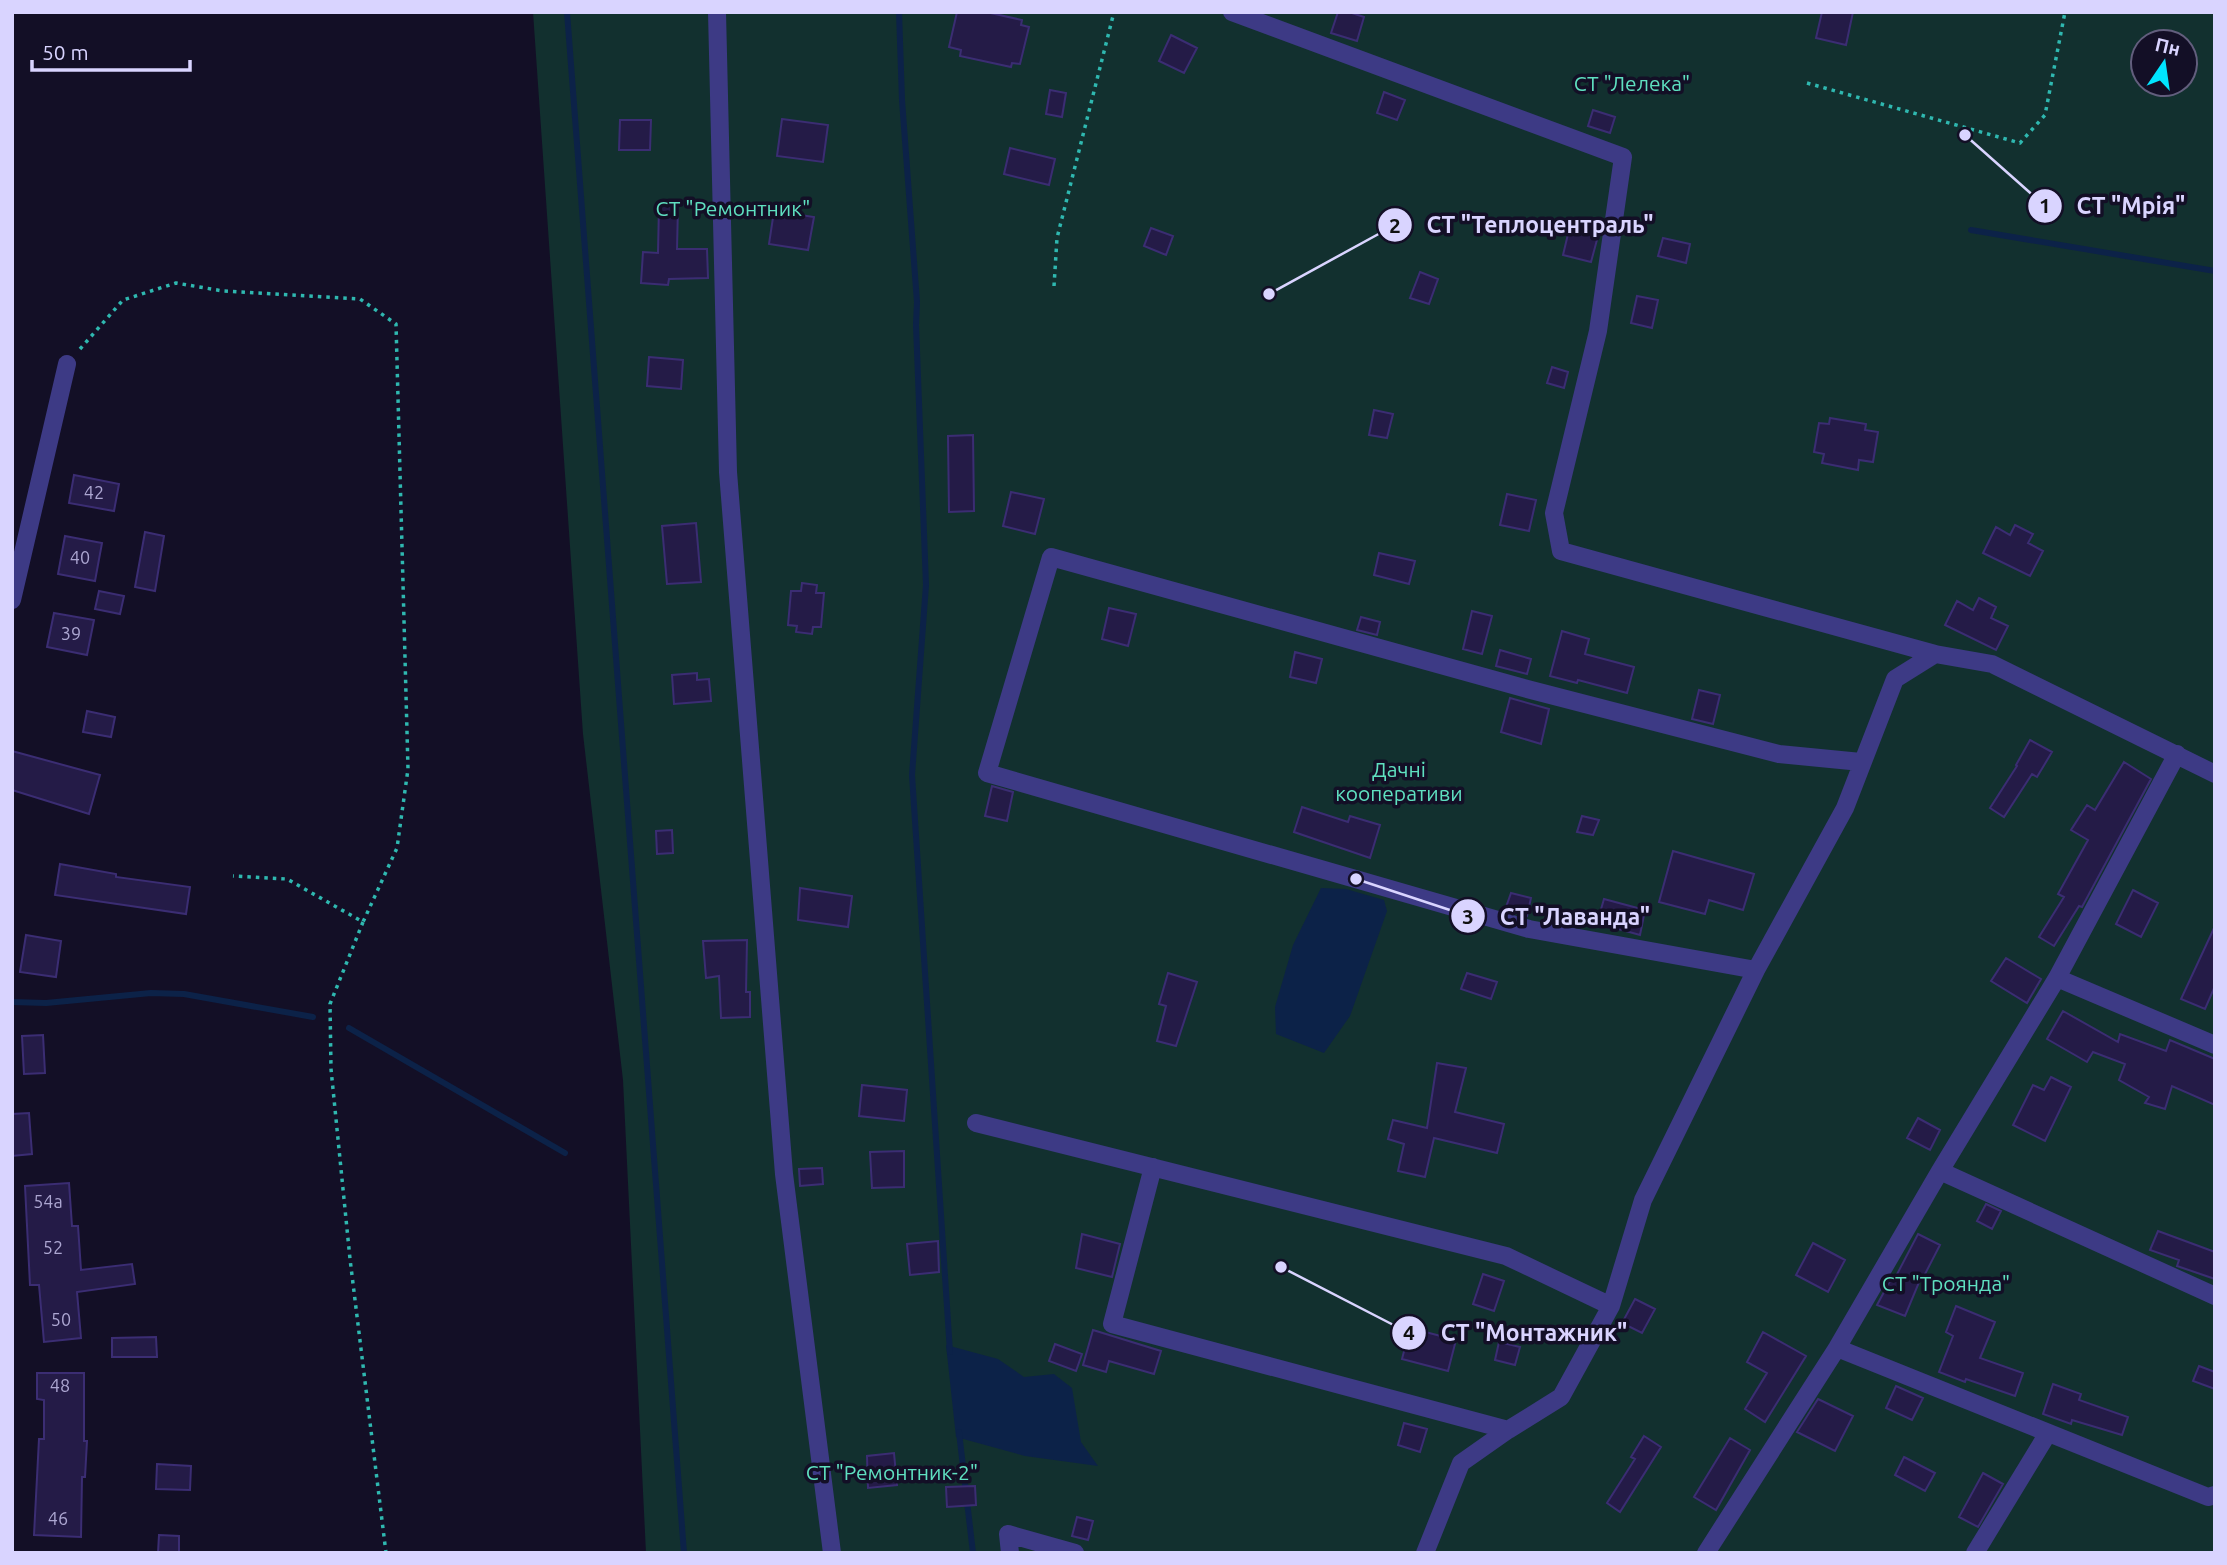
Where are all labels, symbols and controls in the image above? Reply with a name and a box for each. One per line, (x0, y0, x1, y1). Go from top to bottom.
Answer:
scale bar (32, 28, 189, 72)
north arrow (2129, 28, 2199, 98)
text: Пн (2153, 33, 2182, 60)
text: 50 m (42, 40, 89, 64)
park label: СТ "Лелека" (1574, 71, 1690, 95)
callout: СТ "Мрія" (2027, 184, 2199, 228)
text: 1 (2039, 193, 2051, 217)
text: СТ "Мрія" (2077, 193, 2185, 218)
park label: СТ "Ремонтник" (656, 196, 810, 220)
callout: СТ "Теплоцентраль" (1378, 203, 1668, 247)
text: СТ "Теплоцентраль" (1426, 212, 1654, 237)
text: 2 (1389, 213, 1401, 237)
house number: 42 (84, 482, 104, 502)
house number: 40 (70, 547, 90, 567)
house number: 39 (61, 623, 81, 643)
park label: Дачні кооперативи (1335, 757, 1463, 805)
callout: СТ "Лаванда" (1451, 894, 1664, 938)
text: 3 (1462, 904, 1474, 928)
text: СТ "Лаванда" (1500, 904, 1650, 929)
house number: 54а (33, 1191, 63, 1211)
house number: 52 (43, 1237, 63, 1257)
park label: СТ "Троянда" (1882, 1271, 2010, 1295)
house number: 50 (51, 1309, 71, 1329)
callout: СТ "Монтажник" (1392, 1311, 1641, 1355)
text: 4 (1403, 1320, 1415, 1344)
text: СТ "Монтажник" (1441, 1320, 1627, 1345)
house number: 48 (50, 1375, 70, 1395)
park label: СТ "Ремонтник-2" (806, 1460, 978, 1484)
house number: 46 (48, 1508, 68, 1528)

